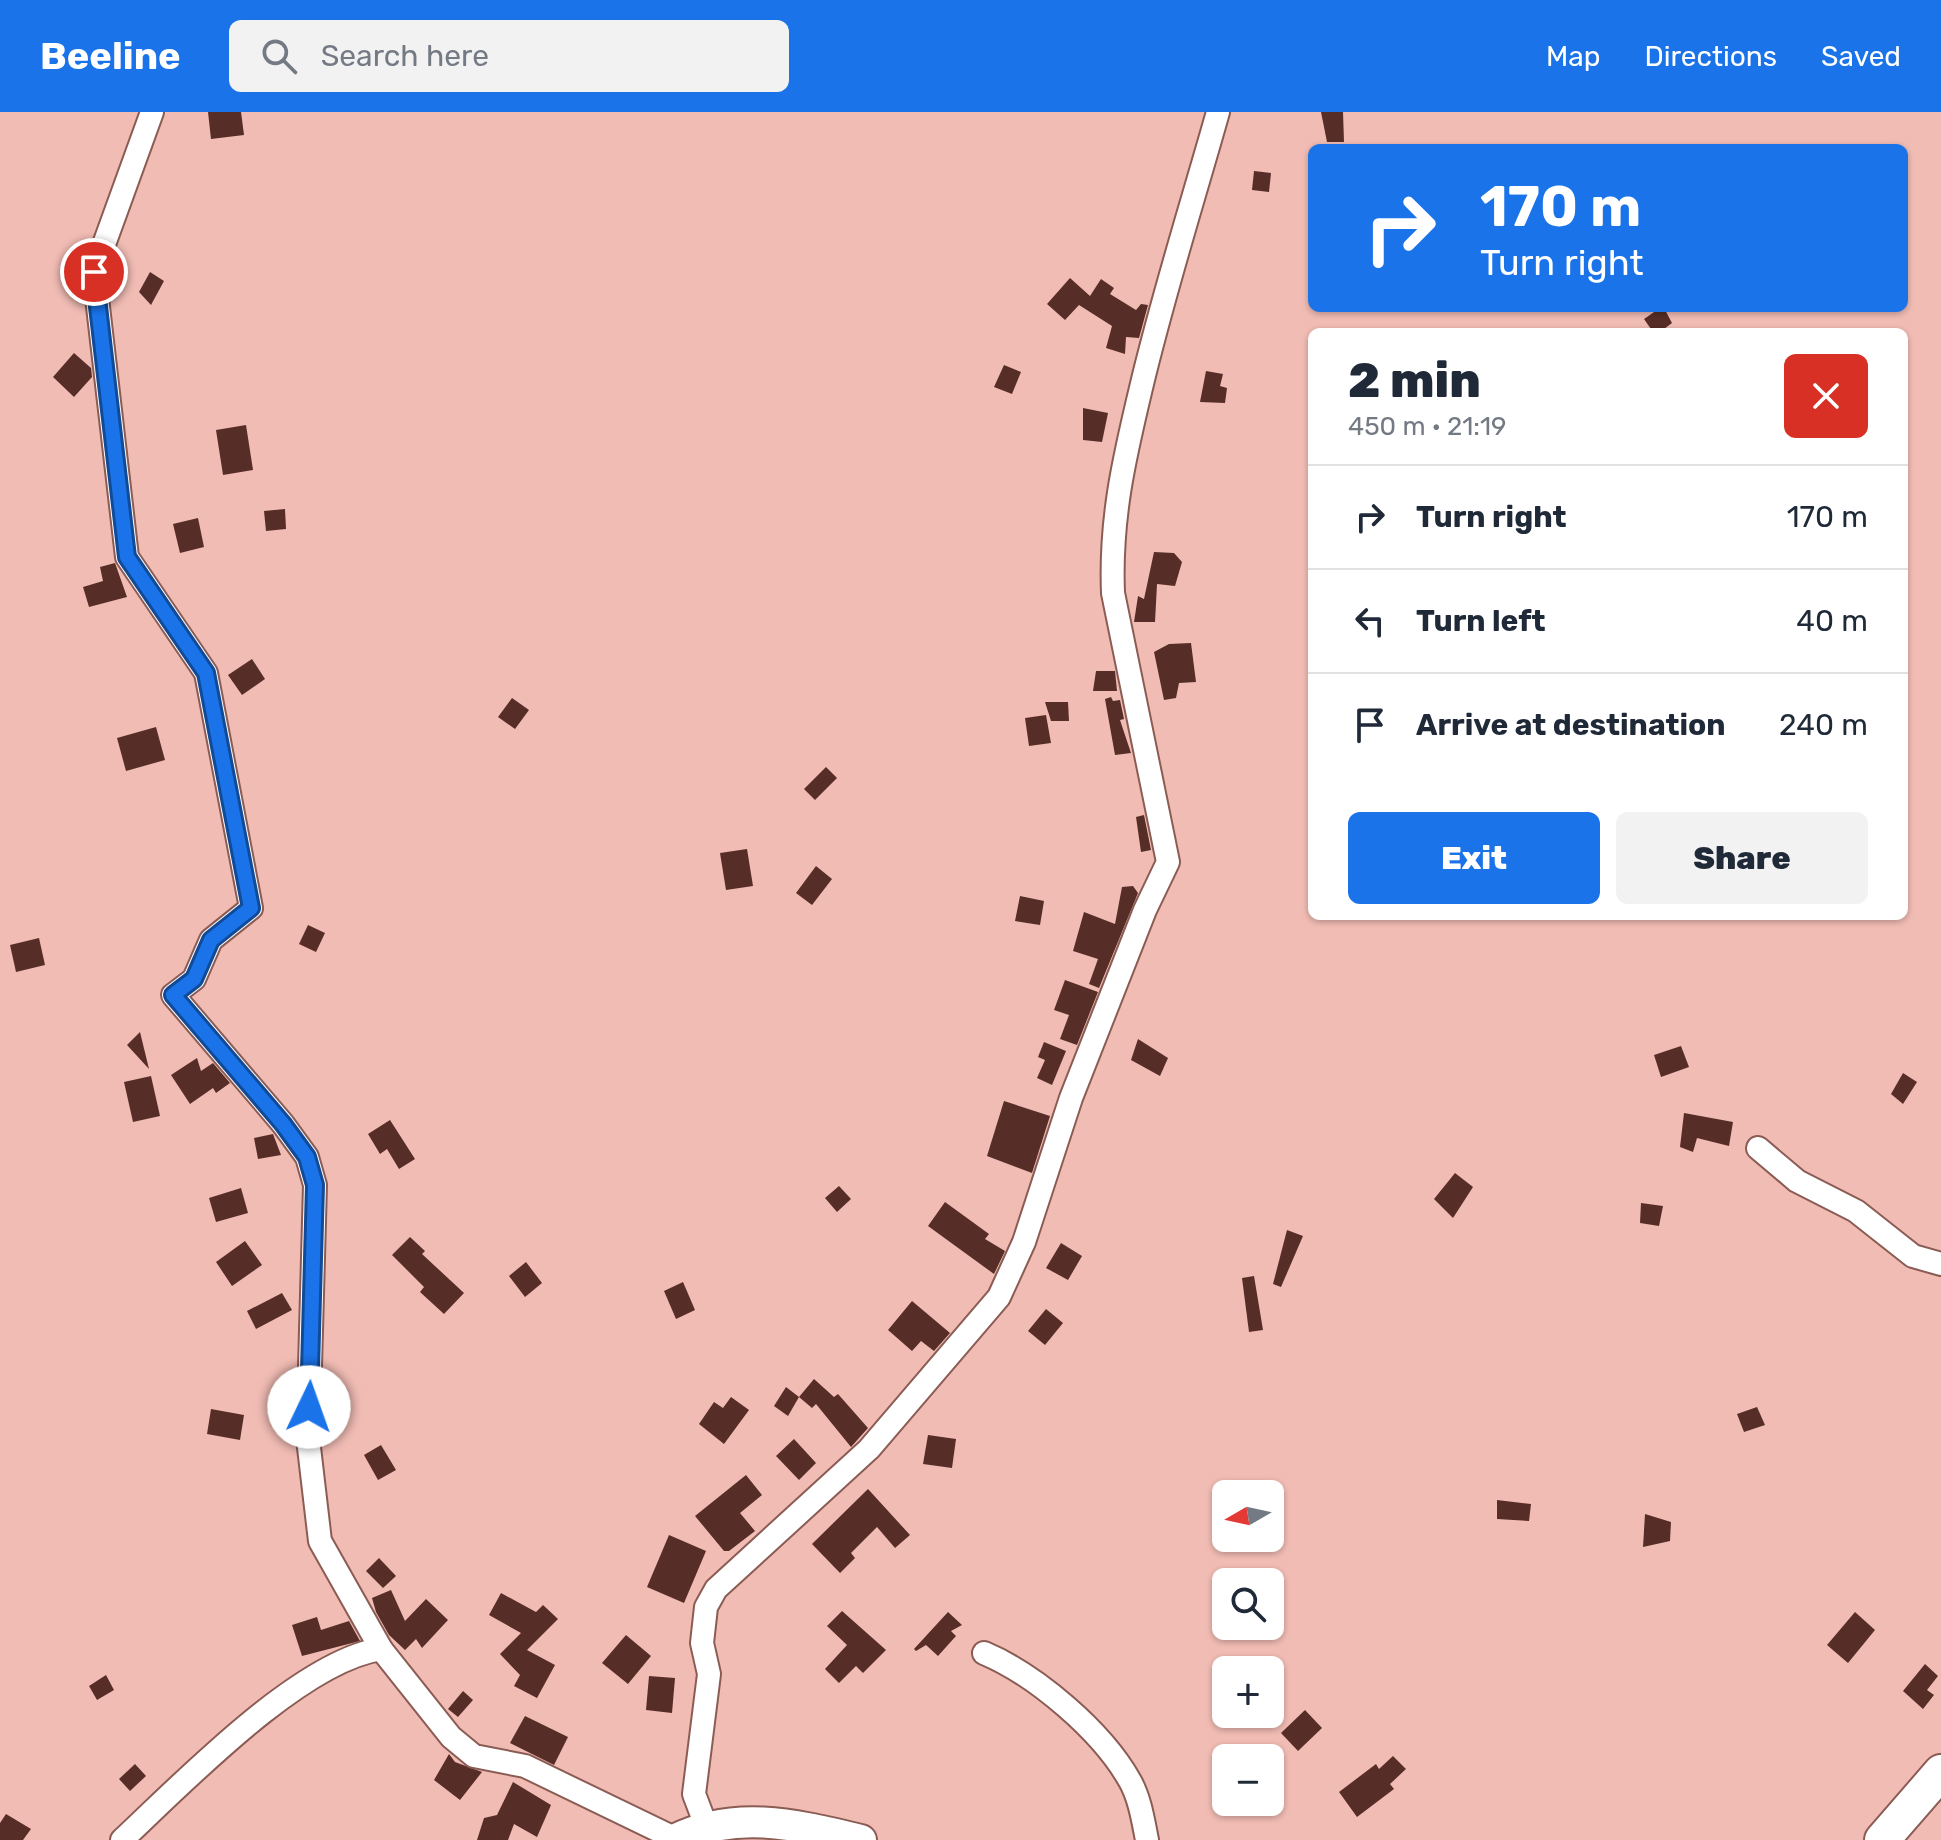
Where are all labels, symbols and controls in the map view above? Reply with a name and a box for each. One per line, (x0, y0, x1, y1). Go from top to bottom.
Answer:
search box (229, 20, 789, 92)
text: Beeline (40, 33, 181, 79)
icon: search (257, 34, 301, 78)
text: Search here (321, 38, 489, 74)
text: Map (1546, 40, 1600, 73)
text: Directions (1644, 40, 1777, 73)
text: Saved (1821, 40, 1901, 73)
text: 170 m (1480, 174, 1641, 240)
icon: right (1348, 176, 1452, 280)
pin (60, 238, 128, 306)
text: Turn right (1480, 241, 1644, 284)
icon: arrive (72, 250, 116, 294)
text: 2 min (1348, 352, 1481, 409)
button: close (1784, 354, 1868, 438)
text: 450 m · 21:19 (1348, 411, 1507, 442)
icon: right (1348, 495, 1392, 539)
text: Turn right (1416, 499, 1567, 535)
text: 170 m (1787, 499, 1868, 535)
icon: left (1348, 599, 1392, 643)
text: Turn left (1416, 603, 1546, 639)
text: 40 m (1796, 603, 1868, 639)
icon: arrive (1348, 703, 1392, 747)
text: Arrive at destination (1416, 707, 1726, 743)
text: 240 m (1779, 707, 1868, 743)
button: Exit (1348, 812, 1600, 904)
button: Share (1616, 812, 1868, 904)
position arrow (267, 1365, 351, 1449)
north arrow (1212, 1480, 1284, 1552)
map controls (1212, 1480, 1284, 1816)
button: search (1212, 1568, 1284, 1640)
button: + (1212, 1656, 1284, 1728)
button: − (1212, 1744, 1284, 1816)

